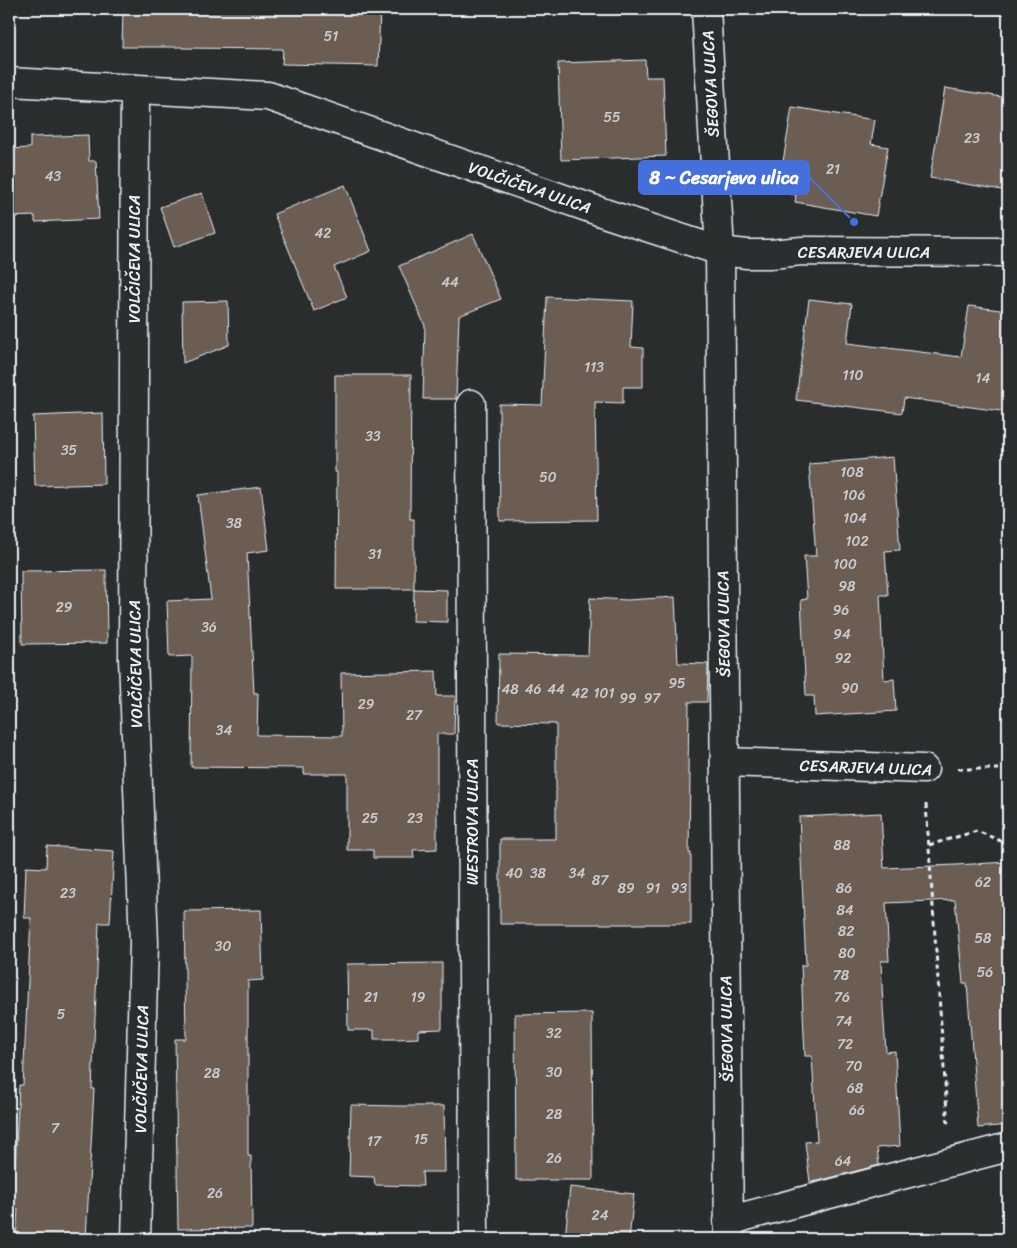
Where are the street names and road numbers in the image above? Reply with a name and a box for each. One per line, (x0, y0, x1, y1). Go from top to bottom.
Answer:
street label: ŠEGOVA ULICA (693, 30, 728, 138)
street label: VOLČIČEVA ULICA (464, 153, 595, 222)
street label: VOLČIČEVA ULICA (120, 195, 149, 323)
street label: CESARJEVA ULICA (798, 238, 930, 267)
street label: ŠEGOVA ULICA (708, 570, 739, 678)
street label: VOLČIČEVA ULICA (120, 600, 151, 728)
street label: CESARJEVA ULICA (799, 751, 933, 784)
street label: WESTROVA ULICA (458, 759, 487, 885)
street label: ŠEGOVA ULICA (711, 975, 742, 1083)
street label: VOLČIČEVA ULICA (126, 1005, 157, 1133)

